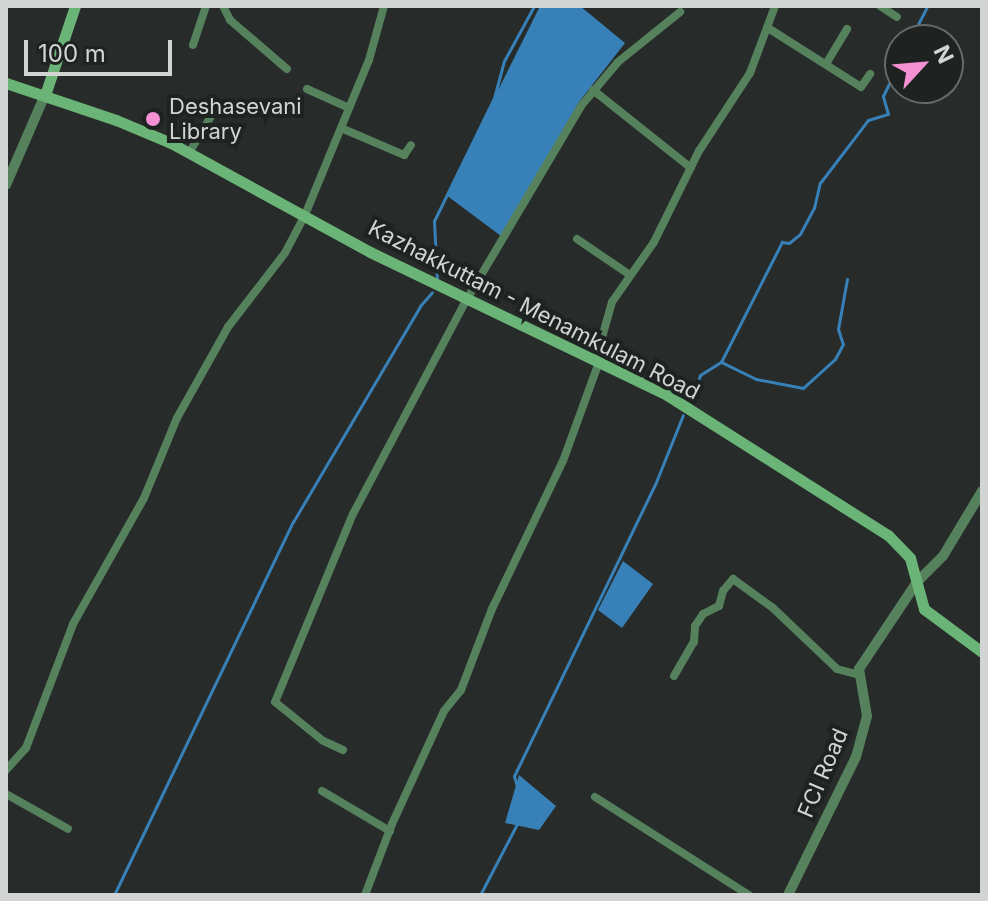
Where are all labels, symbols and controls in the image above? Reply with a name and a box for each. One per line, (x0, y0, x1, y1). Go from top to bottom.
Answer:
scale bar (28, 24, 176, 74)
north arrow (884, 24, 964, 104)
text: 100 m (38, 39, 106, 68)
text: N (928, 41, 959, 68)
place label: Deshasevani Library (169, 93, 302, 144)
marker: Deshasevani Library (144, 110, 162, 128)
street label: Kazhakkuttam - Menamkulam Road (364, 215, 704, 405)
street label: FCI Road (792, 724, 854, 822)

